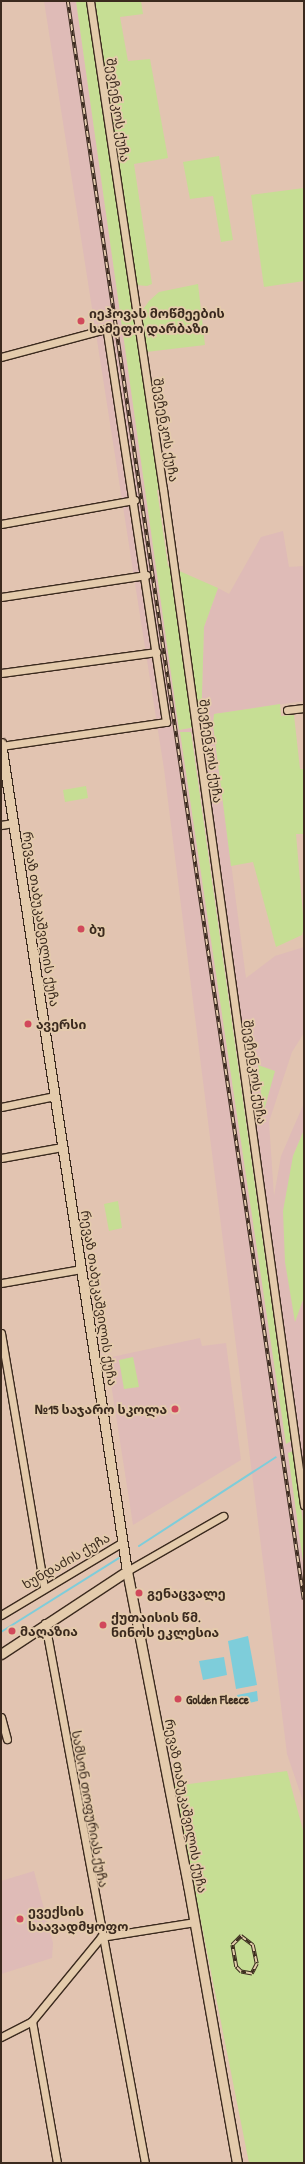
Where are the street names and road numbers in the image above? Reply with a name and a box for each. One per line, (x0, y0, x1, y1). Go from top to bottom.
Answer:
street label: შევჩენკოს ქუჩა (103, 57, 133, 163)
street label: შევჩენკოს ქუჩა (150, 377, 182, 483)
street label: შევჩენკოს ქუჩა (196, 698, 226, 804)
street label: რევაზ თაბუკაშვილის ქუჩა (19, 830, 63, 1008)
street label: შევჩენკოს ქუჩა (240, 1019, 270, 1125)
street label: რევაზ თაბუკაშვილის ქუჩა (77, 1209, 121, 1387)
street label: ხუნდაძის ქუჩა (19, 1530, 113, 1592)
street label: რევაზ თაბუკაშვილის ქუჩა (161, 1718, 211, 1894)
street label: სამსონ თოფურიას ქუჩა (68, 1729, 112, 1889)

